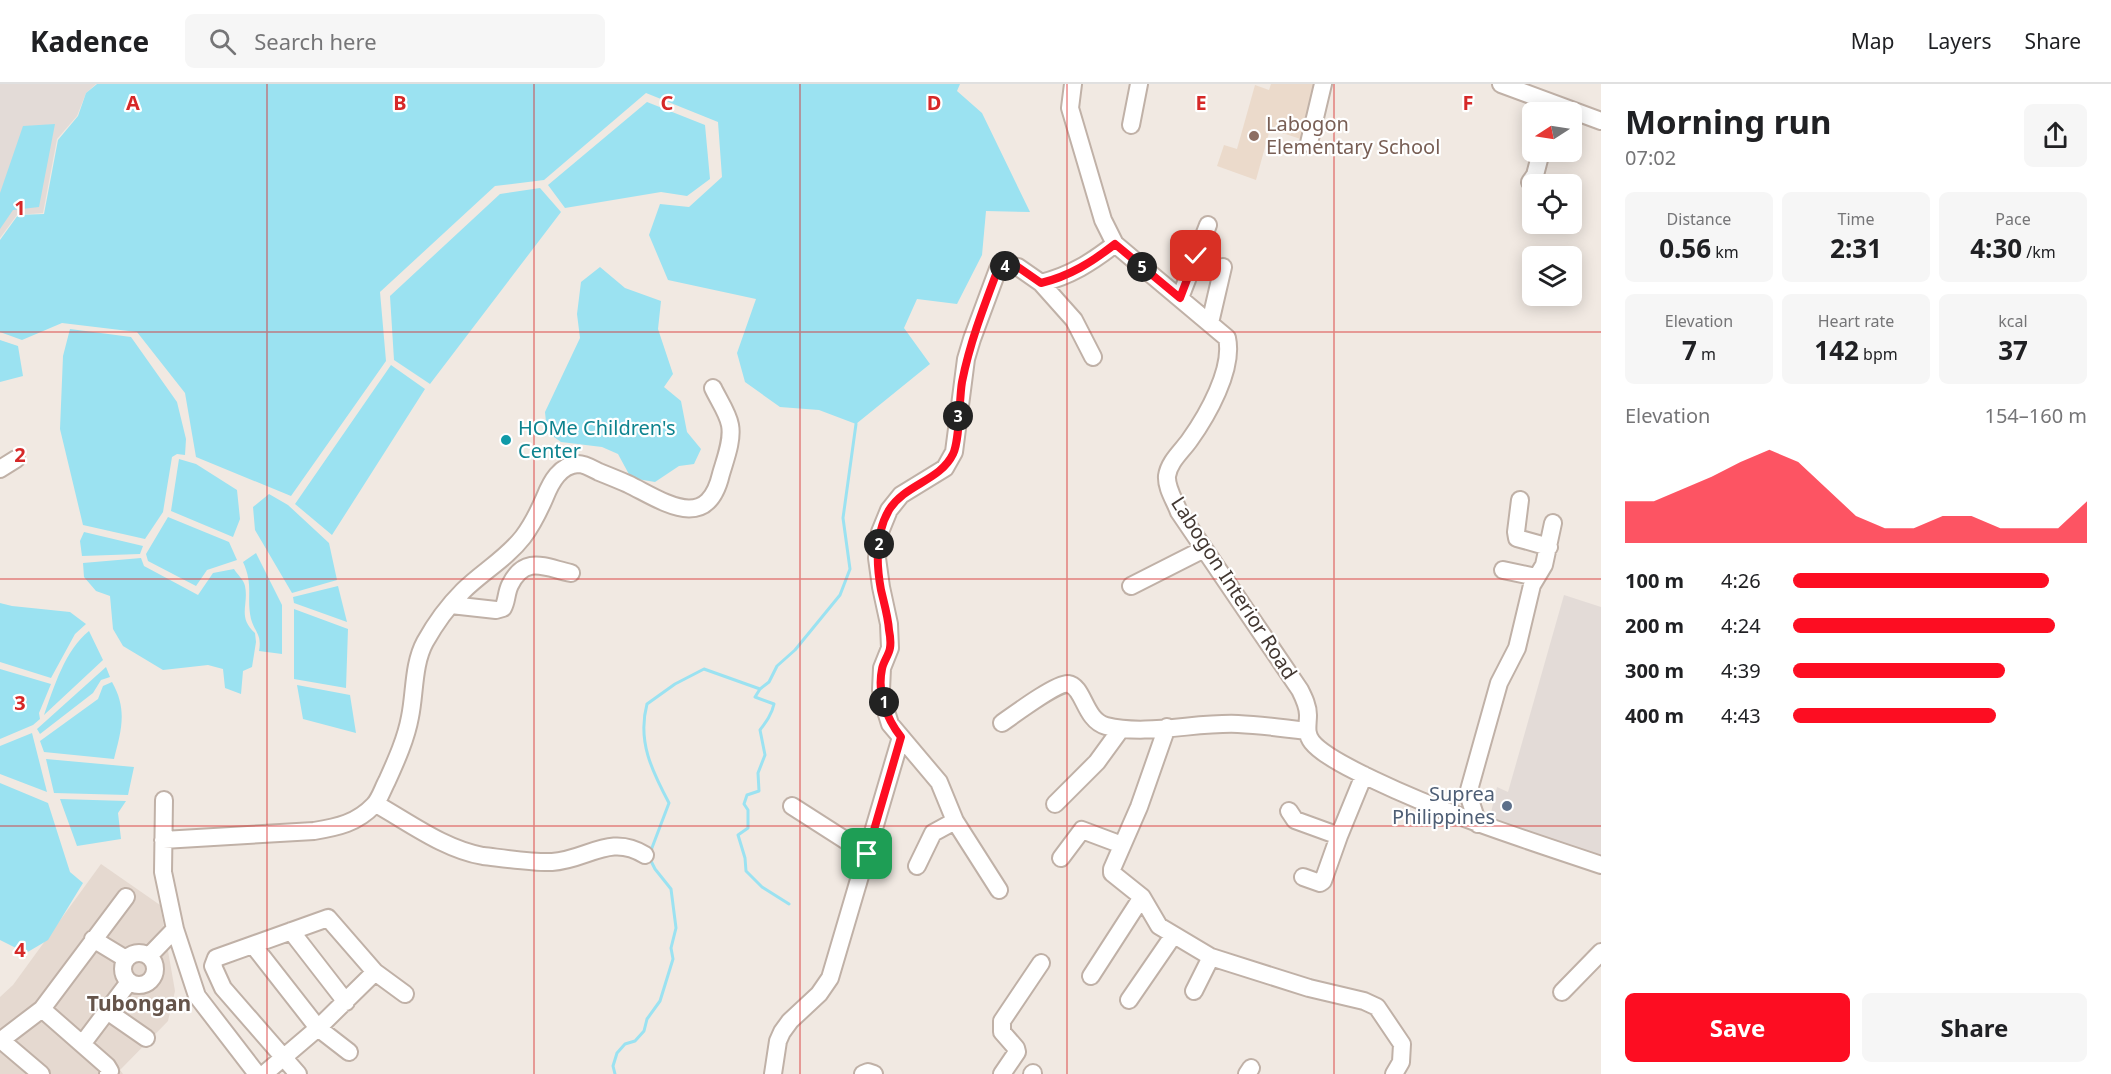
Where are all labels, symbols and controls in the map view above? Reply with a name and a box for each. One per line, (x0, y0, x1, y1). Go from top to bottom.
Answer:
search box (185, 14, 605, 68)
text: Kadence (30, 22, 149, 60)
icon: search (206, 25, 239, 58)
text: Search here (254, 26, 377, 56)
text: Map (1851, 27, 1895, 55)
text: Layers (1928, 27, 1992, 55)
text: Share (2025, 27, 2081, 55)
text: A (126, 89, 140, 116)
text: B (393, 89, 407, 116)
text: C (661, 89, 674, 116)
text: D (927, 89, 941, 116)
text: E (1195, 89, 1207, 116)
text: F (1463, 89, 1473, 116)
text: Morning run (1625, 99, 1831, 144)
north arrow (1522, 102, 1582, 162)
map controls (1522, 102, 1582, 306)
button: share (2024, 104, 2087, 167)
place label: Labogon Elementary School (1266, 110, 1440, 160)
marker: Labogon Elementary School (1247, 129, 1261, 143)
text: 07:02 (1625, 144, 1676, 171)
button: locate (1522, 174, 1582, 234)
text: 1 (14, 194, 26, 221)
text: Distance (1667, 208, 1731, 230)
text: Time (1837, 208, 1875, 230)
text: Pace (1995, 208, 2031, 230)
pin (1170, 230, 1221, 281)
text: 0.56 (1659, 230, 1711, 266)
text: 2:31 (1830, 230, 1882, 266)
text: 4:30 (1970, 230, 2022, 266)
icon: check (1179, 239, 1212, 272)
text: km (1711, 241, 1739, 263)
text: /km (2022, 241, 2056, 263)
button: layers (1522, 246, 1582, 306)
pin: 4 (990, 251, 1020, 281)
pin: 5 (1127, 252, 1157, 282)
text: 4 (1000, 255, 1010, 277)
text: 5 (1137, 256, 1147, 278)
text: Elevation (1665, 310, 1733, 332)
text: Heart rate (1818, 310, 1894, 332)
text: kcal (1998, 310, 2028, 332)
text: 7 (1682, 332, 1697, 368)
text: 142 (1814, 332, 1859, 368)
text: 37 (1998, 332, 2028, 368)
text: m (1697, 343, 1716, 365)
text: bpm (1859, 343, 1898, 365)
pin: 3 (943, 401, 973, 431)
text: Elevation (1625, 402, 1710, 429)
text: 154–160 m (1984, 402, 2087, 429)
text: 3 (953, 405, 963, 427)
place label: HOMe Children's Center (518, 414, 675, 464)
marker: HOMe Children's Center (499, 433, 513, 447)
text: 2 (14, 441, 26, 468)
street label: Labogon Interior Road (1165, 491, 1304, 684)
pin: 2 (864, 529, 894, 559)
text: 2 (874, 533, 884, 555)
text: 100 m (1625, 567, 1684, 594)
text: 4:26 (1721, 567, 1761, 594)
text: 200 m (1625, 612, 1684, 639)
text: 4:24 (1721, 612, 1761, 639)
text: 300 m (1625, 657, 1684, 684)
text: 4:39 (1721, 657, 1761, 684)
pin: 1 (869, 687, 899, 717)
text: 3 (14, 689, 26, 716)
text: 1 (879, 691, 889, 713)
text: 400 m (1625, 702, 1684, 729)
text: 4:43 (1721, 702, 1761, 729)
place label: Suprea Philippines (1392, 780, 1495, 830)
marker: Suprea Philippines (1500, 799, 1514, 813)
pin (841, 828, 892, 879)
icon: arrive (850, 837, 883, 870)
text: 4 (14, 936, 26, 963)
district label: Tubongan (87, 989, 191, 1017)
button: Save (1625, 993, 1850, 1062)
button: Share (1862, 993, 2087, 1062)

